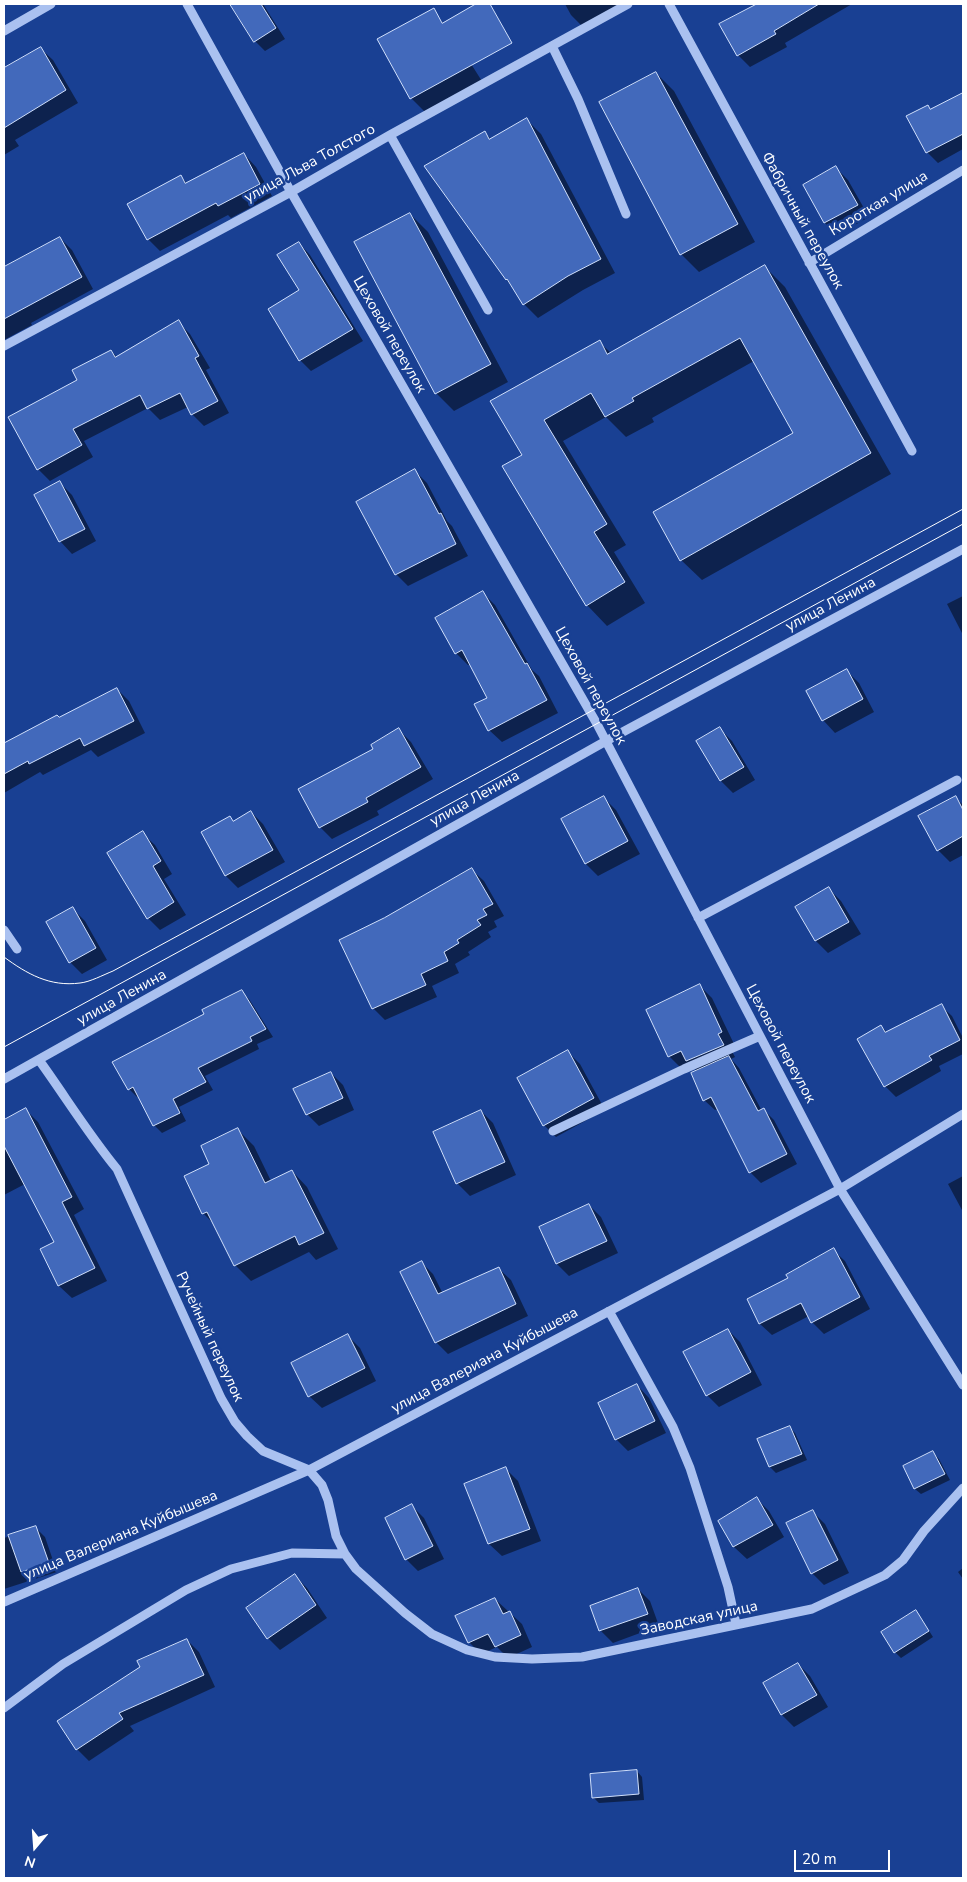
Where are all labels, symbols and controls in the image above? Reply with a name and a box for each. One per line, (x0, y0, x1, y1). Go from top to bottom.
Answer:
street label: улица Льва Толстого (241, 120, 379, 208)
street label: Фабричный переулок (757, 149, 847, 293)
street label: Короткая улица (826, 167, 932, 241)
street label: Цеховой переулок (348, 273, 430, 397)
street label: улица Ленина (783, 574, 879, 636)
street label: Цеховой переулок (550, 624, 630, 748)
street label: улица Ленина (427, 767, 523, 831)
street label: улица Ленина (74, 966, 170, 1030)
street label: Цеховой переулок (741, 982, 819, 1106)
street label: Ручейный переулок (171, 1269, 247, 1405)
street label: улица Валериана Куйбышева (389, 1304, 581, 1418)
street label: улица Валериана Куйбышева (21, 1487, 221, 1585)
street label: Заводская улица (638, 1598, 760, 1640)
north arrow (10, 1822, 60, 1872)
scale bar (797, 1840, 893, 1872)
text: 20 m (802, 1849, 837, 1869)
text: N (22, 1851, 38, 1872)

